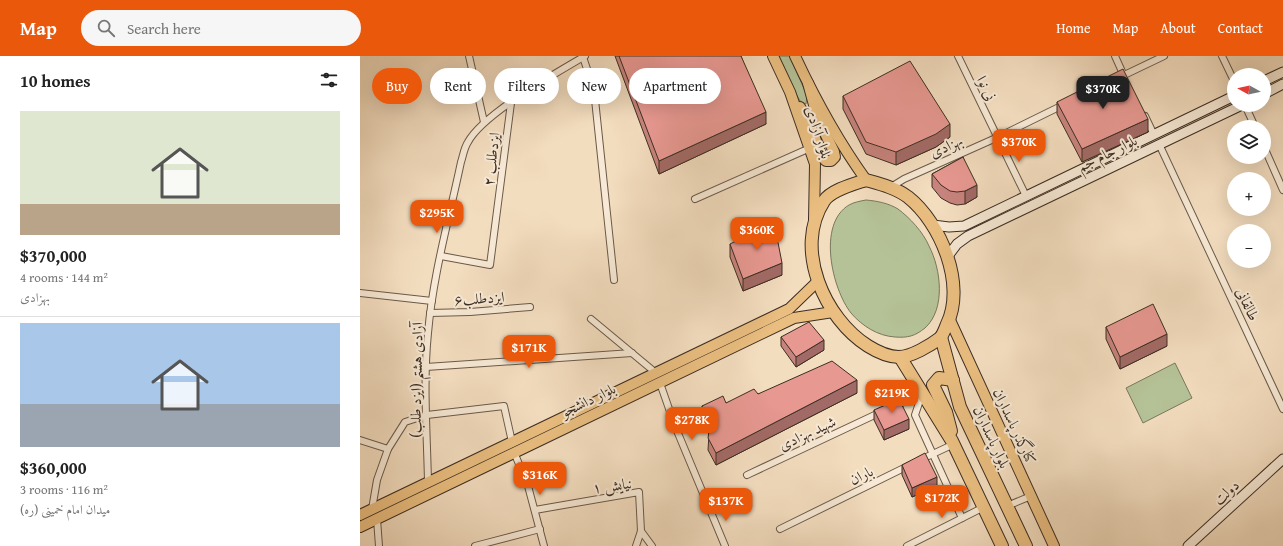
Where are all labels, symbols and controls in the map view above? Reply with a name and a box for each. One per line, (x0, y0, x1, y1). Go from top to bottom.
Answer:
search box (81, 10, 361, 46)
text: Map (20, 14, 57, 42)
icon: search (95, 17, 117, 39)
text: Search here (127, 18, 201, 39)
text: Home (1056, 18, 1091, 38)
text: Map (1113, 18, 1138, 38)
text: About (1160, 18, 1196, 38)
text: Contact (1218, 18, 1263, 38)
text: 10 homes (20, 68, 91, 93)
chip: Buy (372, 68, 422, 104)
chip: Rent (430, 68, 486, 104)
chip: Filters (494, 68, 559, 104)
chip: New (567, 68, 621, 104)
chip: Apartment (629, 68, 721, 104)
north arrow (1227, 68, 1271, 112)
map controls (1227, 68, 1271, 268)
icon: filters (318, 69, 340, 91)
street label: نی نوا (972, 72, 1002, 104)
pin: $370K (1075, 76, 1131, 110)
text: $370K (1085, 79, 1121, 98)
street label: بلوار آزادی (801, 103, 837, 161)
button: layers (1227, 120, 1271, 164)
street label: بهزادی (926, 129, 966, 163)
pin: $370K (991, 129, 1047, 163)
street label: بلوار جام جم (1074, 129, 1142, 180)
street label: ایزدطلب ۲ (477, 131, 505, 187)
text: $370K (1001, 132, 1037, 151)
icon: home (144, 137, 216, 209)
button: + (1227, 172, 1271, 216)
pin: $295K (409, 200, 465, 234)
text: $295K (419, 203, 455, 222)
pin: $360K (729, 217, 785, 251)
text: $360K (739, 220, 775, 239)
button: − (1227, 224, 1271, 268)
text: $370,000 (20, 243, 86, 268)
text: 4 rooms · 144 m² (20, 268, 108, 287)
street label: طالقانی (1231, 284, 1265, 324)
street label: ایزدطلب۶ (453, 286, 505, 310)
text: بهزادی (20, 288, 50, 307)
street label: آزادی هشتم (ایزد طلب) (404, 320, 433, 438)
pin: $171K (501, 335, 557, 369)
text: $171K (511, 338, 547, 357)
icon: home (144, 349, 216, 421)
street label: بلوار دانشجو (555, 378, 619, 423)
pin: $219K (864, 380, 920, 414)
text: $219K (874, 383, 910, 402)
street label: کنارگذر پاسداران (987, 384, 1042, 468)
street label: بلوار پاسداران (967, 402, 1016, 472)
pin: $278K (664, 407, 720, 441)
text: $278K (674, 410, 710, 429)
street label: شهید بهزادی (775, 411, 839, 455)
text: $360,000 (20, 455, 86, 480)
street label: باران (846, 460, 877, 490)
pin: $316K (512, 462, 568, 496)
text: $316K (522, 465, 558, 484)
street label: نیایش ۱ (591, 472, 633, 498)
street label: دولت (1208, 475, 1244, 509)
text: 3 rooms · 116 m² (20, 480, 108, 499)
pin: $172K (914, 485, 970, 519)
pin: $137K (698, 488, 754, 522)
text: $172K (924, 488, 960, 507)
text: $137K (708, 491, 744, 510)
text: میدان امام خمینی (ره) (20, 500, 110, 519)

